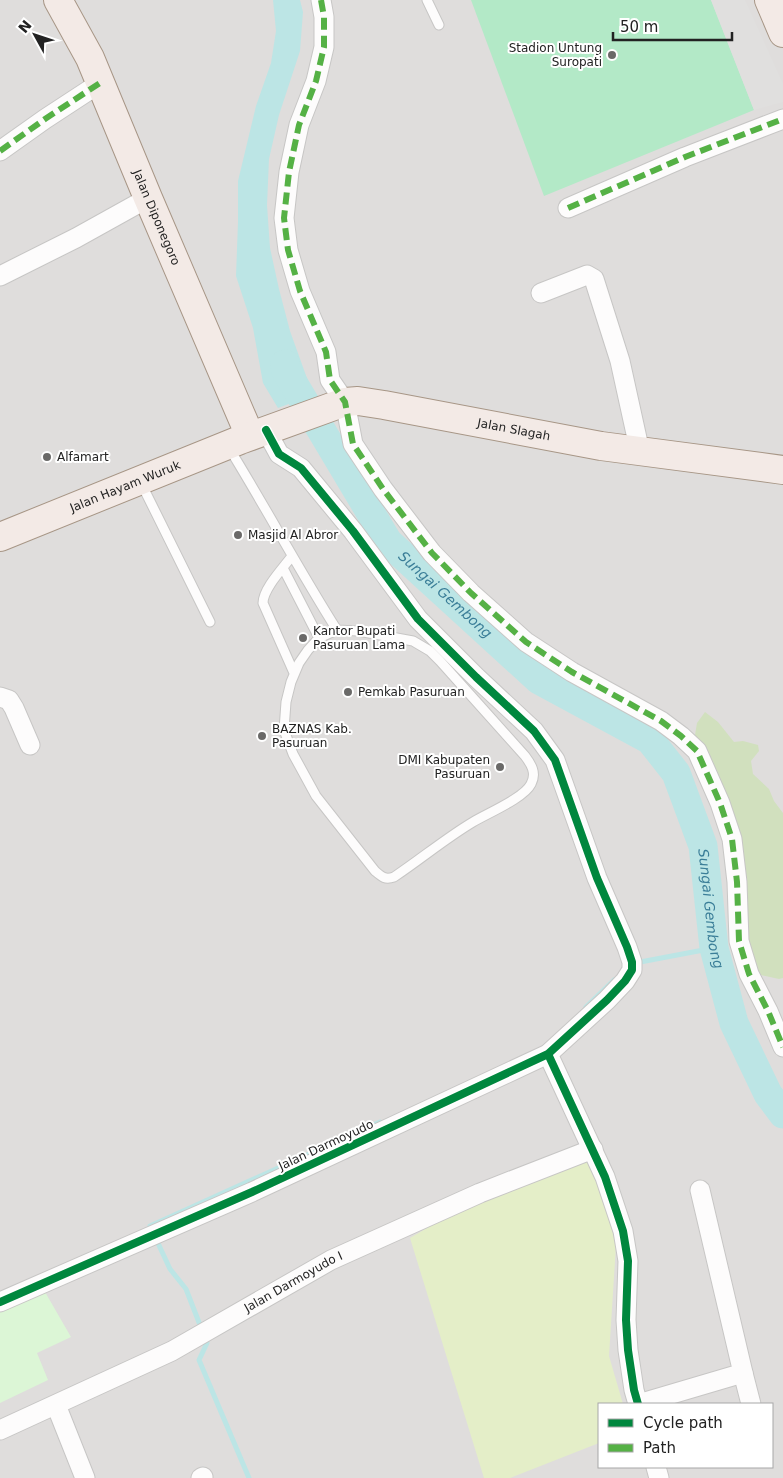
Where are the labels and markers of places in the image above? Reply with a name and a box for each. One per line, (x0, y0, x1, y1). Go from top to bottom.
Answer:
place label: Stadion Untung Suropati (509, 41, 602, 69)
marker: Stadion Untung Suropati (606, 49, 618, 61)
place label: Alfamart (57, 450, 109, 464)
marker: Alfamart (41, 451, 53, 463)
place label: Masjid Al Abror (248, 528, 338, 542)
marker: Masjid Al Abror (232, 529, 244, 541)
place label: Kantor Bupati Pasuruan Lama (313, 624, 405, 652)
marker: Kantor Bupati Pasuruan Lama (297, 632, 309, 644)
place label: Pemkab Pasuruan (358, 685, 465, 699)
marker: Pemkab Pasuruan (342, 686, 354, 698)
place label: BAZNAS Kab. Pasuruan (272, 722, 352, 750)
marker: BAZNAS Kab. Pasuruan (256, 730, 268, 742)
place label: DMI Kabupaten Pasuruan (398, 753, 490, 781)
marker: DMI Kabupaten Pasuruan (494, 761, 506, 773)

